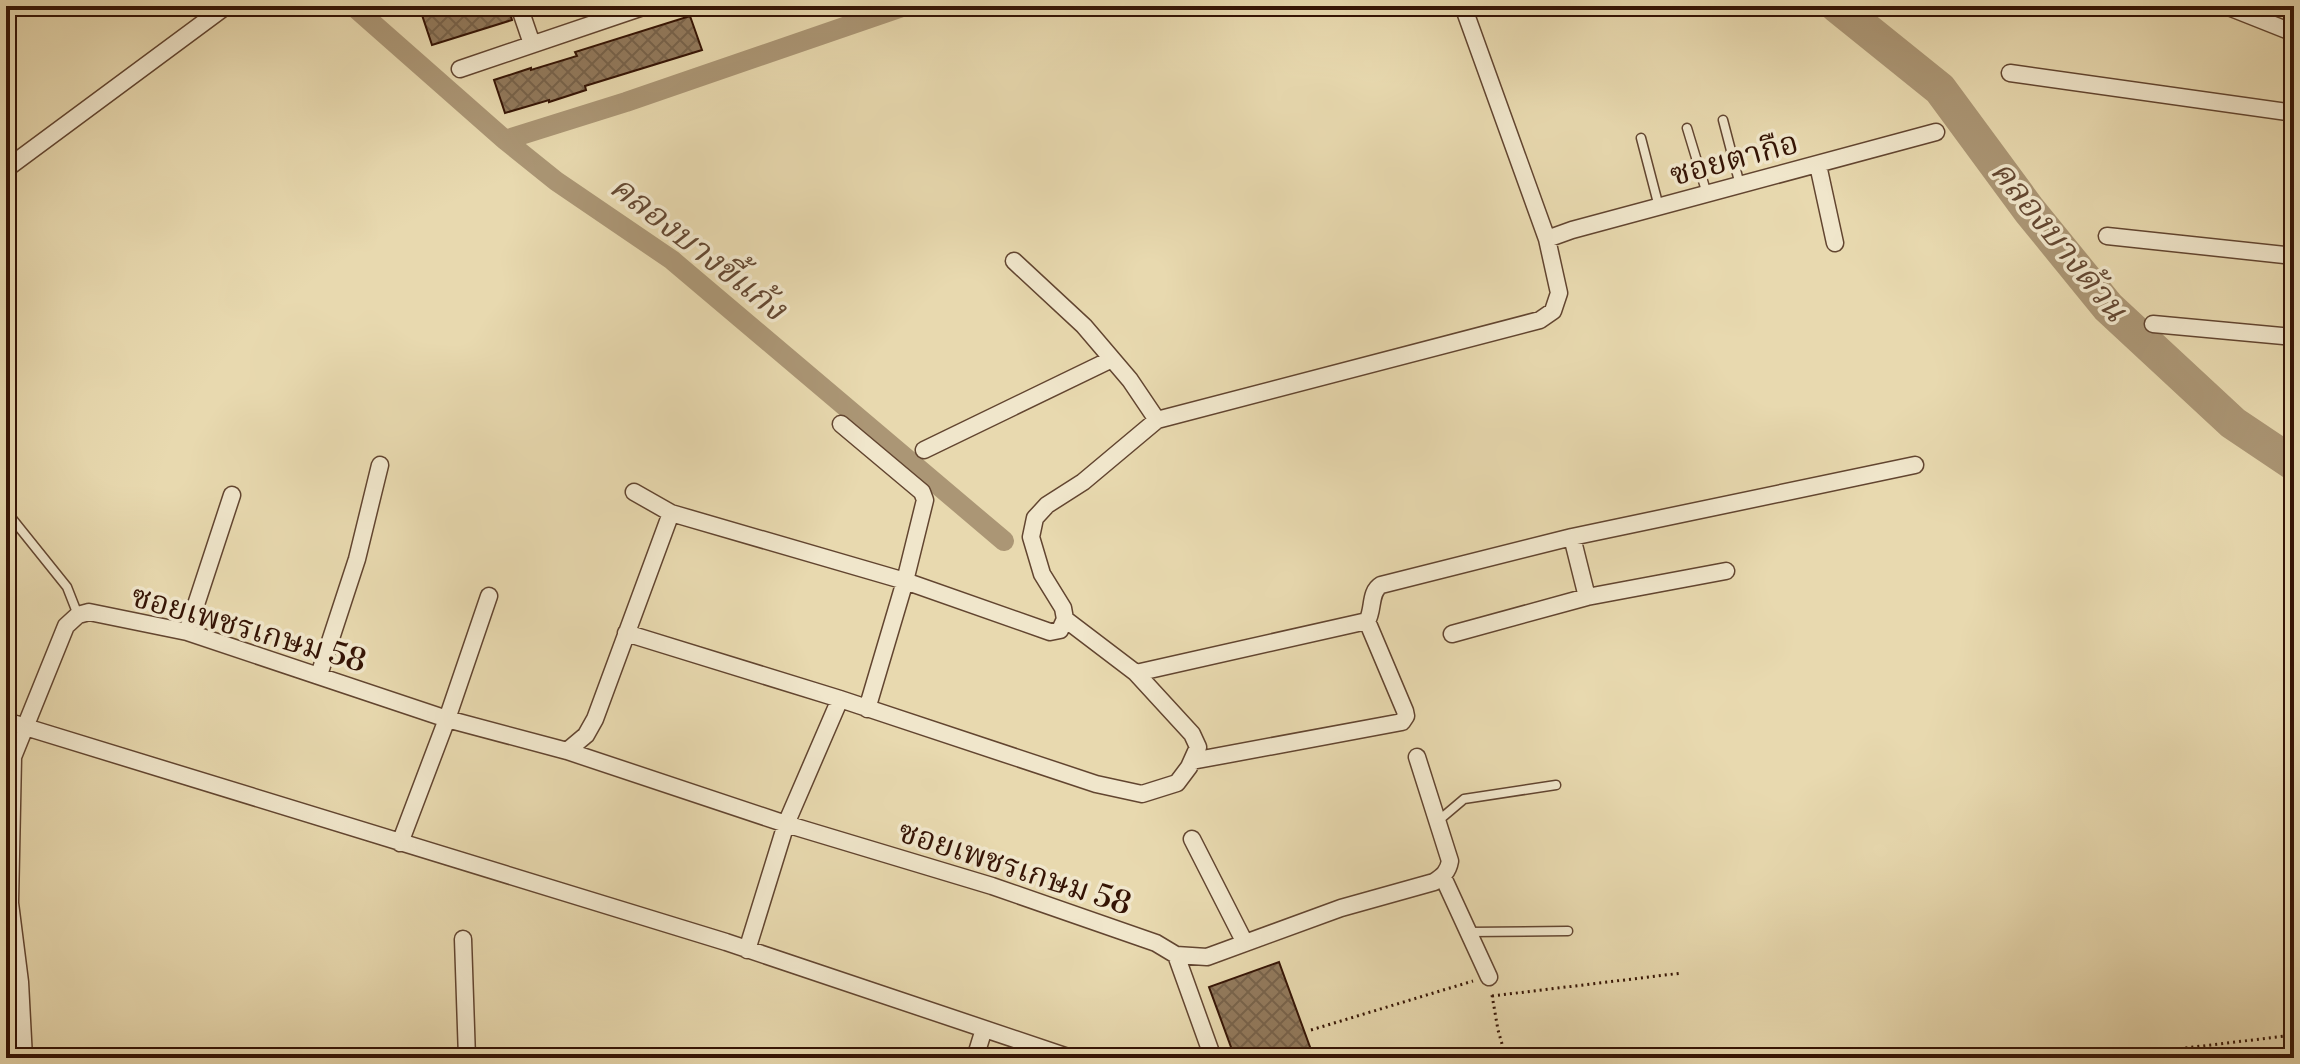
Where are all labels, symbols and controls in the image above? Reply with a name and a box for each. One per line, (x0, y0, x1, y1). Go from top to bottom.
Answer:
street label: ซอยตากือ (1666, 123, 1803, 195)
water label: คลองบางด้วน (1981, 152, 2137, 331)
water label: คลองบางขี้แก้ง (601, 163, 799, 332)
street label: ซอยเพชรเกษม 58 (126, 576, 371, 682)
street label: ซอยเพชรเกษม 58 (893, 811, 1136, 925)

